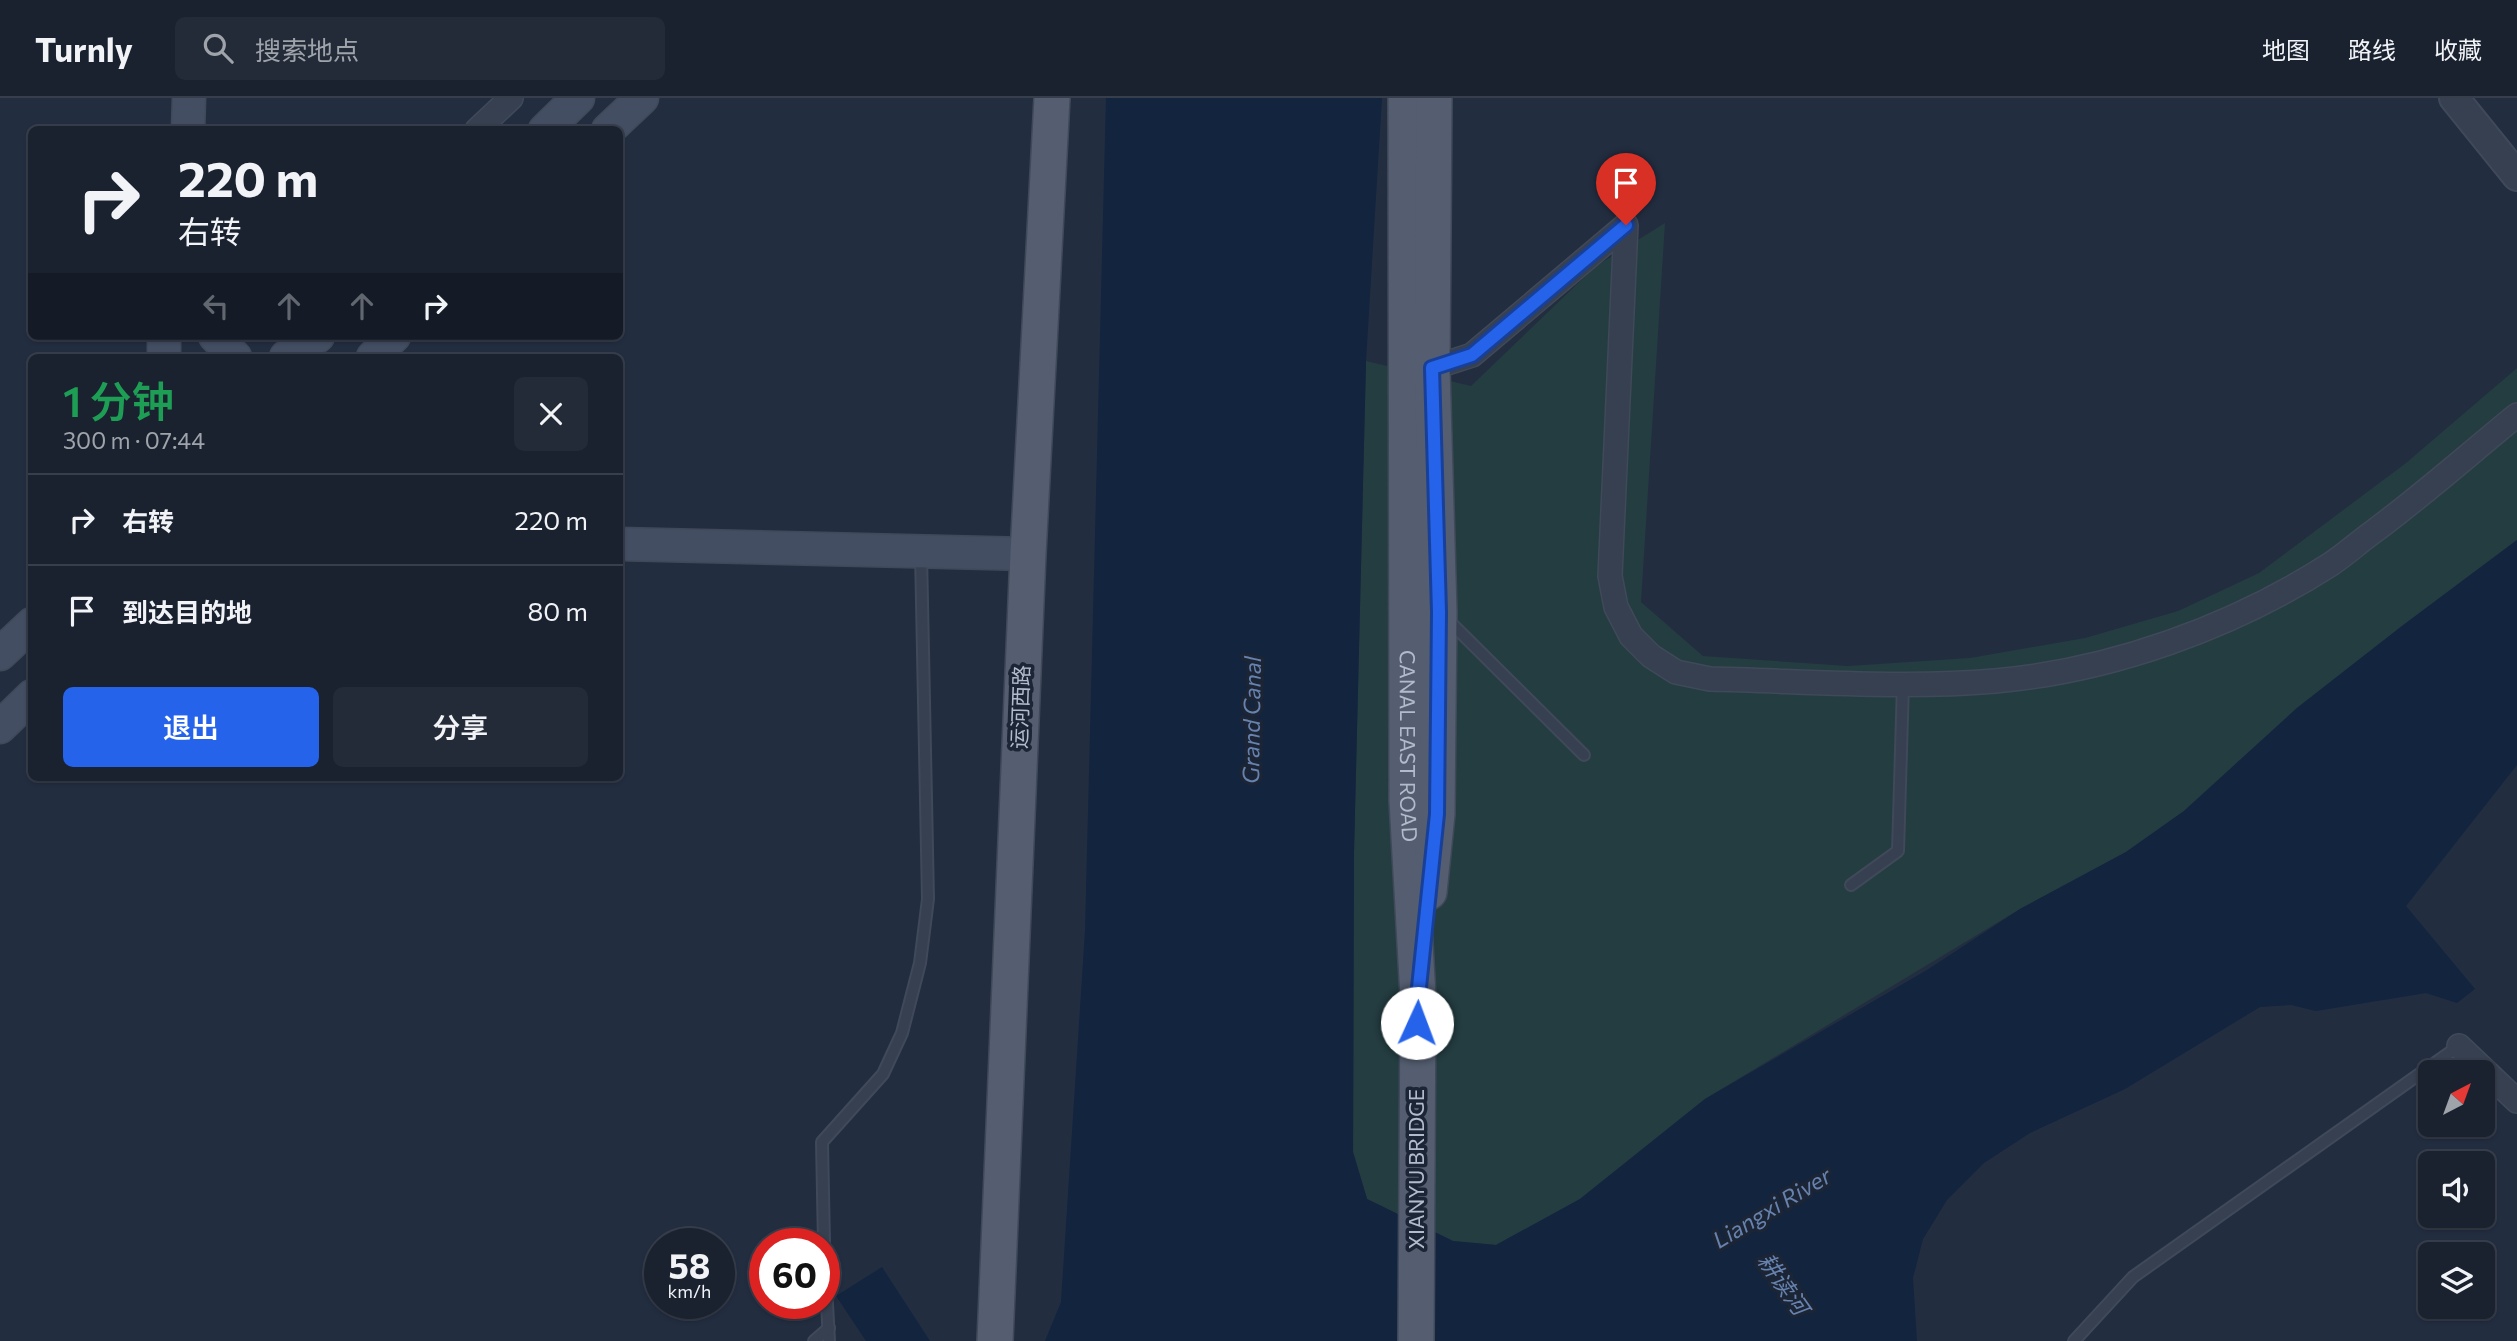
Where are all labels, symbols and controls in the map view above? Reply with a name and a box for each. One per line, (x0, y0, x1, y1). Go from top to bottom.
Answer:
search box (175, 17, 665, 80)
text: Turnly (35, 28, 133, 69)
icon: search (199, 29, 237, 67)
text: 搜索地点 (255, 34, 359, 65)
text: 地图 (2262, 35, 2310, 64)
text: 路线 (2348, 35, 2396, 64)
text: 收藏 (2434, 35, 2482, 64)
text: 220 m (178, 147, 318, 207)
pin (1596, 153, 1656, 225)
icon: right (63, 154, 154, 245)
icon: arrive (1607, 164, 1645, 202)
text: 右转 (178, 211, 242, 251)
icon: left (197, 287, 235, 325)
icon: ahead (270, 287, 308, 325)
icon: ahead (343, 287, 381, 325)
icon: right (416, 287, 454, 325)
text: 1 分钟 (63, 374, 174, 426)
button: close (514, 377, 588, 451)
text: 300 m · 07:44 (63, 426, 205, 454)
icon: right (63, 501, 101, 539)
text: 220 m (515, 504, 588, 535)
text: 右转 (122, 505, 174, 536)
icon: arrive (63, 592, 101, 630)
text: 80 m (528, 595, 588, 626)
text: 到达目的地 (122, 596, 252, 627)
street label: CANAL EAST ROAD (1396, 650, 1423, 843)
water label: Grand Canal (1236, 655, 1266, 784)
street label: 运河西路 (1006, 665, 1033, 749)
button: 退出 (63, 687, 319, 767)
button: 分享 (333, 687, 588, 767)
position arrow (1380, 986, 1454, 1060)
north arrow (2418, 1060, 2496, 1138)
map controls (2418, 1060, 2495, 1319)
street label: XIANYU BRIDGE (1403, 1089, 1428, 1249)
button: sound (2418, 1151, 2495, 1228)
water label: Liangxi River (1707, 1160, 1837, 1254)
speed limit sign: 60 (749, 1228, 840, 1319)
button: layers (2418, 1242, 2495, 1319)
text: 58 (668, 1243, 711, 1286)
water label: 耕读河 (1753, 1247, 1817, 1323)
text: km/h (668, 1280, 711, 1302)

